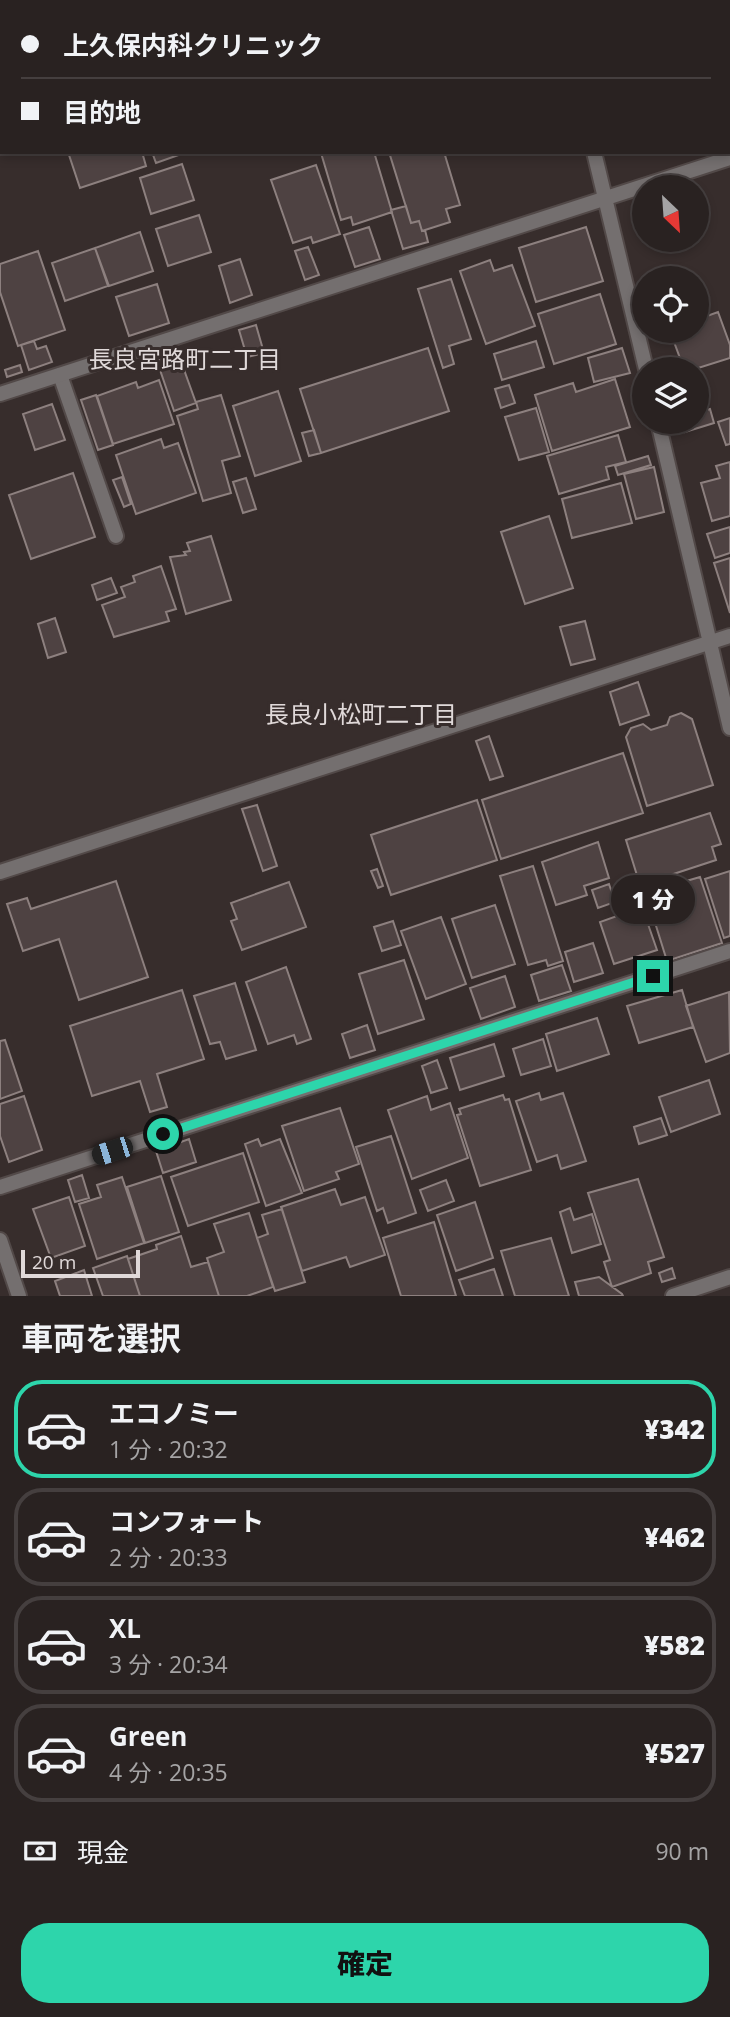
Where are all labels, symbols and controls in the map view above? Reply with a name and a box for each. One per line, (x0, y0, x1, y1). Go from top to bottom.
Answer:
text: 上久保内科クリニック (63, 27, 323, 63)
text: 目的地 (63, 94, 141, 130)
north arrow (632, 175, 709, 252)
map controls (632, 175, 709, 434)
button: locate (632, 266, 709, 343)
district label: 長良宮路町二丁目 (89, 342, 281, 375)
button: layers (632, 357, 709, 434)
district label: 長良小松町二丁目 (265, 697, 457, 730)
callout: 1 分 (611, 874, 695, 923)
text: 1 分 (632, 883, 674, 915)
route end (637, 960, 669, 992)
route start (147, 1118, 179, 1150)
car (89, 1135, 136, 1167)
scale bar (21, 1247, 140, 1279)
text: 20 m (32, 1249, 76, 1275)
text: 車両を選択 (21, 1316, 181, 1359)
text: エコノミー (109, 1395, 239, 1431)
icon: car (25, 1398, 88, 1461)
text: ¥342 (644, 1411, 705, 1447)
text: 1 分 · 20:32 (109, 1433, 228, 1465)
text: コンフォート (109, 1503, 264, 1539)
icon: car (25, 1506, 88, 1569)
text: ¥462 (644, 1519, 705, 1555)
text: 2 分 · 20:33 (109, 1541, 228, 1573)
text: XL (109, 1610, 141, 1646)
icon: car (25, 1614, 88, 1677)
text: ¥582 (644, 1627, 705, 1663)
text: 3 分 · 20:34 (109, 1648, 228, 1680)
text: Green (109, 1718, 187, 1754)
icon: car (25, 1722, 88, 1785)
text: ¥527 (644, 1735, 705, 1771)
text: 4 分 · 20:35 (109, 1756, 228, 1788)
icon: cash (21, 1832, 59, 1870)
text: 現金 (77, 1834, 129, 1870)
text: 90 m (655, 1835, 709, 1867)
button: 確定 (21, 1923, 709, 2003)

